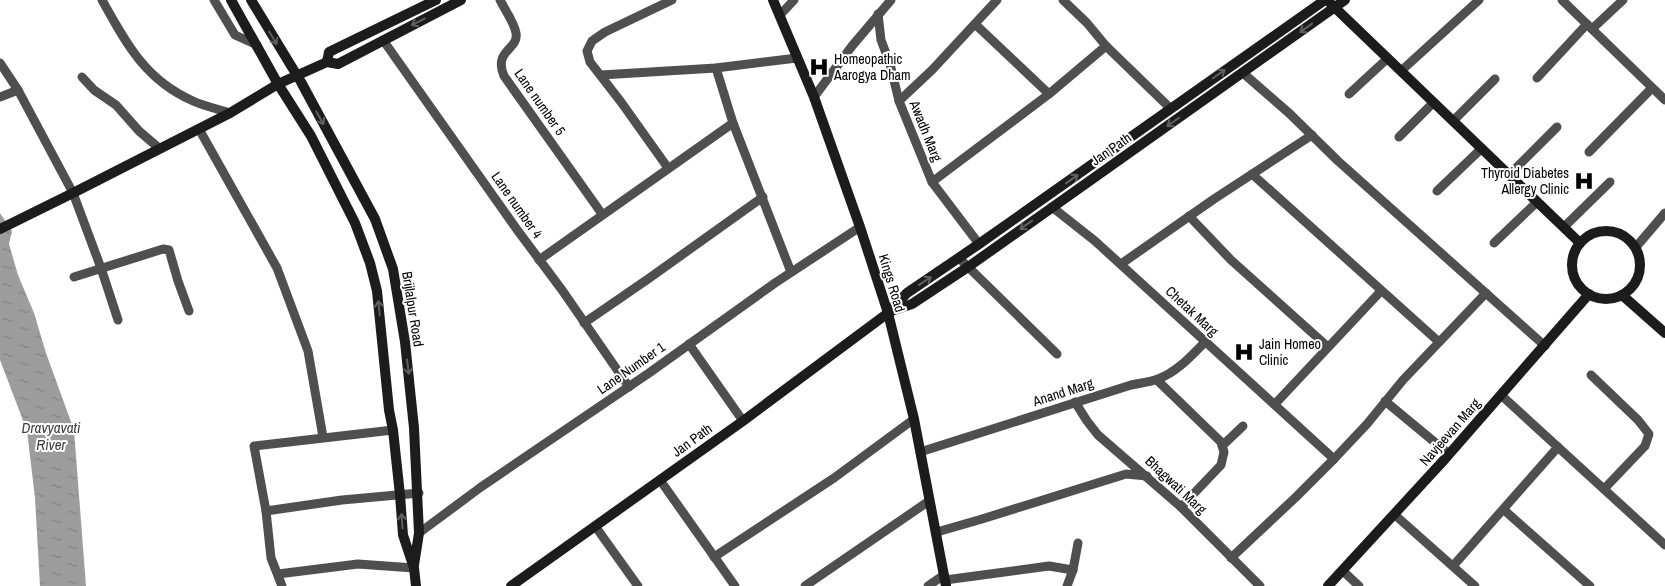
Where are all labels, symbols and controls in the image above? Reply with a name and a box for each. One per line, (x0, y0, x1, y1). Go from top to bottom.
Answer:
one-way arrow (411, 18, 426, 27)
one-way arrow (1299, 23, 1313, 33)
one-way arrow (269, 30, 279, 44)
place label: Homeopathic Aarogya Dham (833, 50, 911, 84)
hospital icon: Homeopathic Aarogya Dham (808, 56, 830, 78)
street label: Lane number 5 (510, 65, 570, 139)
one-way arrow (1212, 69, 1226, 79)
street label: Awadh Marg (905, 97, 947, 165)
one-way arrow (316, 110, 325, 125)
one-way arrow (1166, 117, 1180, 127)
street label: Jan Path (1087, 129, 1135, 169)
place label: Thyroid Diabetes Allergy Clinic (1481, 164, 1569, 198)
street label: Lane number 4 (487, 168, 547, 242)
hospital icon: Thyroid Diabetes Allergy Clinic (1573, 170, 1595, 192)
one-way arrow (1065, 173, 1079, 184)
one-way arrow (1019, 220, 1033, 230)
street label: Kings Road (875, 252, 909, 314)
street label: Brijlalpur Road (398, 270, 428, 348)
one-way arrow (917, 276, 931, 286)
street label: Chetak Marg (1162, 282, 1223, 340)
one-way arrow (374, 300, 384, 316)
place label: Jain Homeo Clinic (1259, 335, 1321, 369)
street label: Lane Number 1 (593, 338, 669, 398)
hospital icon: Jain Homeo Clinic (1233, 341, 1255, 363)
one-way arrow (403, 359, 413, 375)
street label: Anand Marg (1030, 374, 1096, 411)
street label: Navjeevan Marg (1416, 394, 1485, 469)
water label: Dravyavati River (22, 417, 81, 455)
street label: Jan Path (668, 419, 716, 461)
street label: Bhagwati Marg (1142, 452, 1211, 518)
one-way arrow (398, 513, 407, 529)

